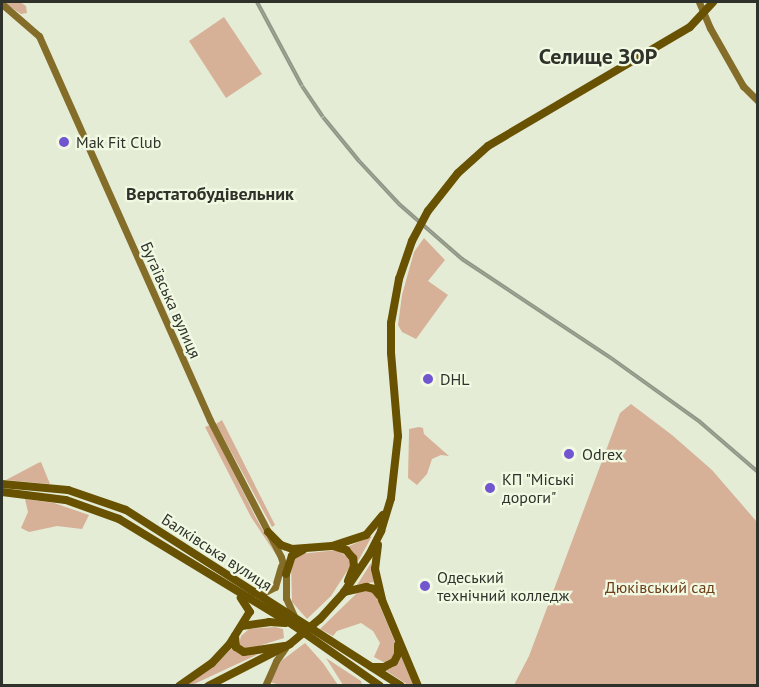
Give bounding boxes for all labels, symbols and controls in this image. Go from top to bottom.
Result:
district label: Селище ЗОР [539,44,657,70]
place label: Mak Fit Club [76,132,162,152]
marker: Mak Fit Club [57,135,71,149]
district label: Верстатобудівельник [126,183,294,205]
street label: Бугаївська вулиця [137,239,205,361]
place label: DHL [440,369,469,389]
marker: DHL [421,372,435,386]
place label: Odrex [582,444,623,464]
marker: Odrex [560,445,578,463]
place label: КП "Міські дороги" [502,469,575,507]
marker: КП "Міські дороги" [483,481,497,495]
street label: Балківська вулиця [158,509,276,595]
place label: Одеський технічний колледж [437,567,569,605]
park label: Дюківський сад [605,577,715,597]
marker: Одеський технічний колледж [418,579,432,593]

